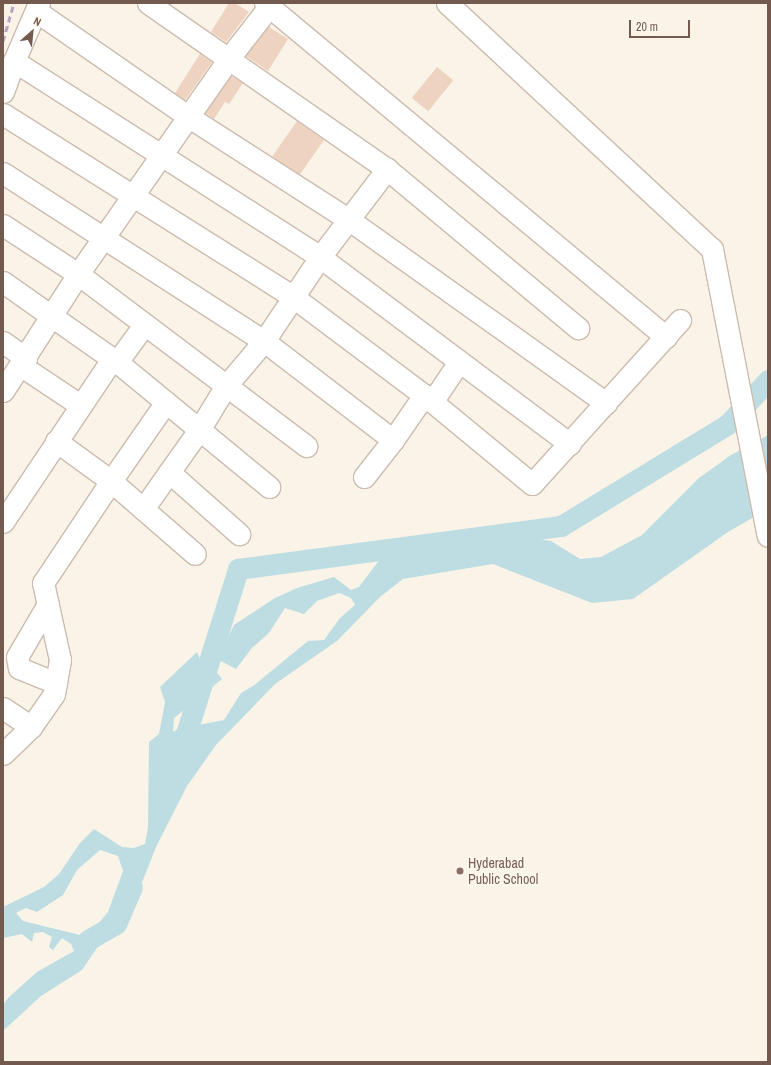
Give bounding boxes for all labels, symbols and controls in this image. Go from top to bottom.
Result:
north arrow [12,12,52,52]
scale bar [631,12,692,38]
text: N [31,14,44,29]
text: 20 m [636,19,658,35]
place label: Hyderabad Public School [468,855,538,888]
marker: Hyderabad Public School [455,866,465,876]

